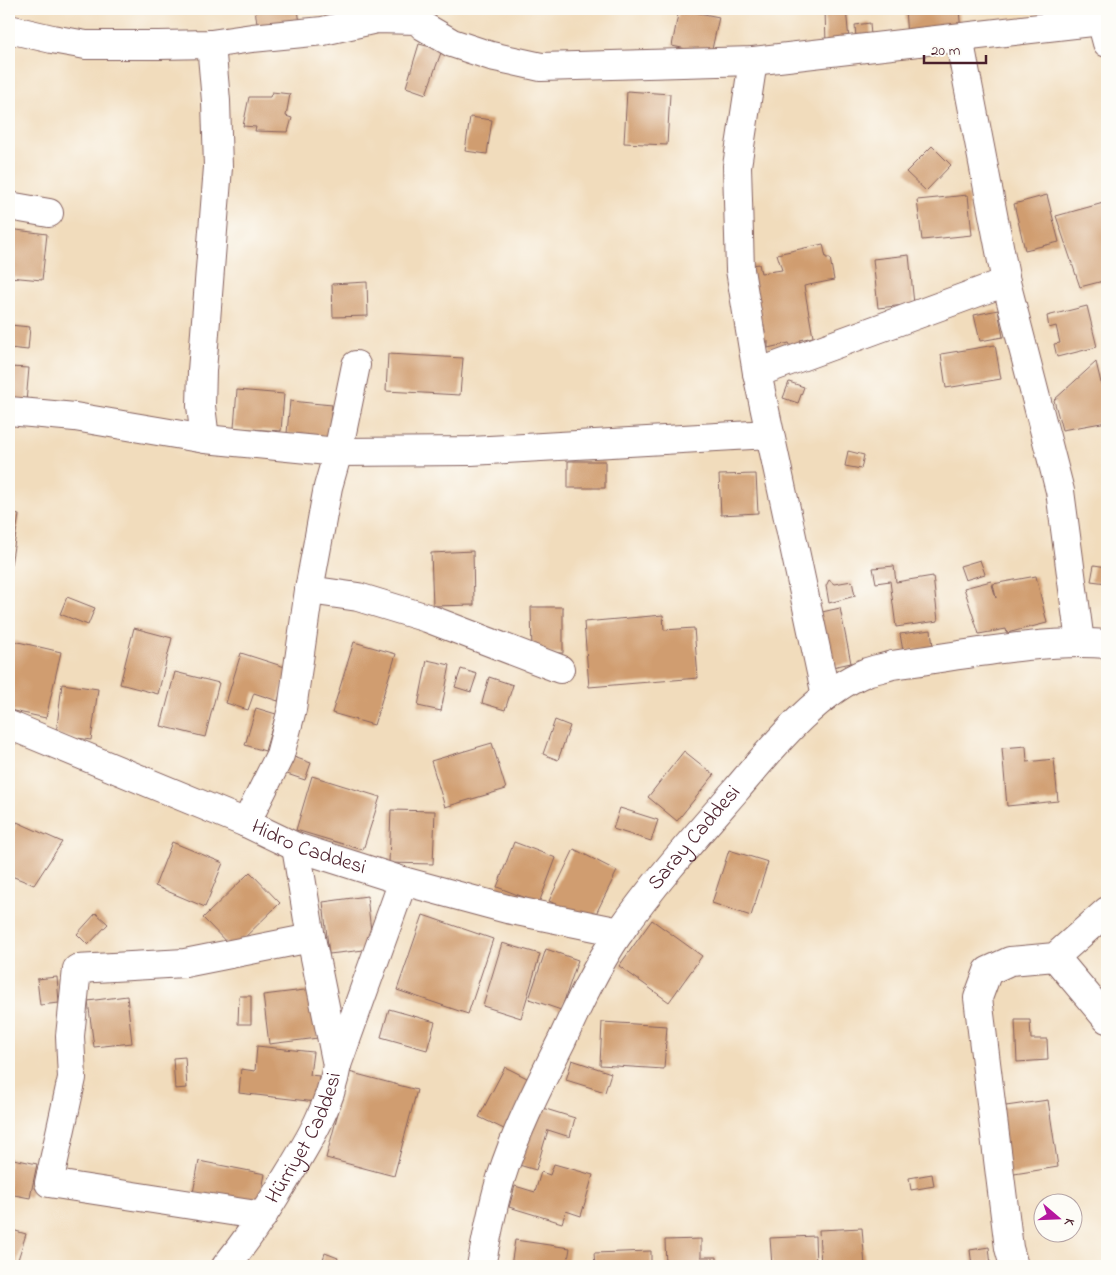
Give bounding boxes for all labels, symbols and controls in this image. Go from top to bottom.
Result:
scale bar [924,32,986,64]
text: 20 m [931,40,961,62]
street label: Saray Caddesi [641,779,748,897]
street label: Hidro Caddesi [246,813,370,883]
street label: Hürriyet Caddesi [259,1070,350,1210]
north arrow [1034,1192,1084,1242]
text: K [1057,1215,1080,1230]

